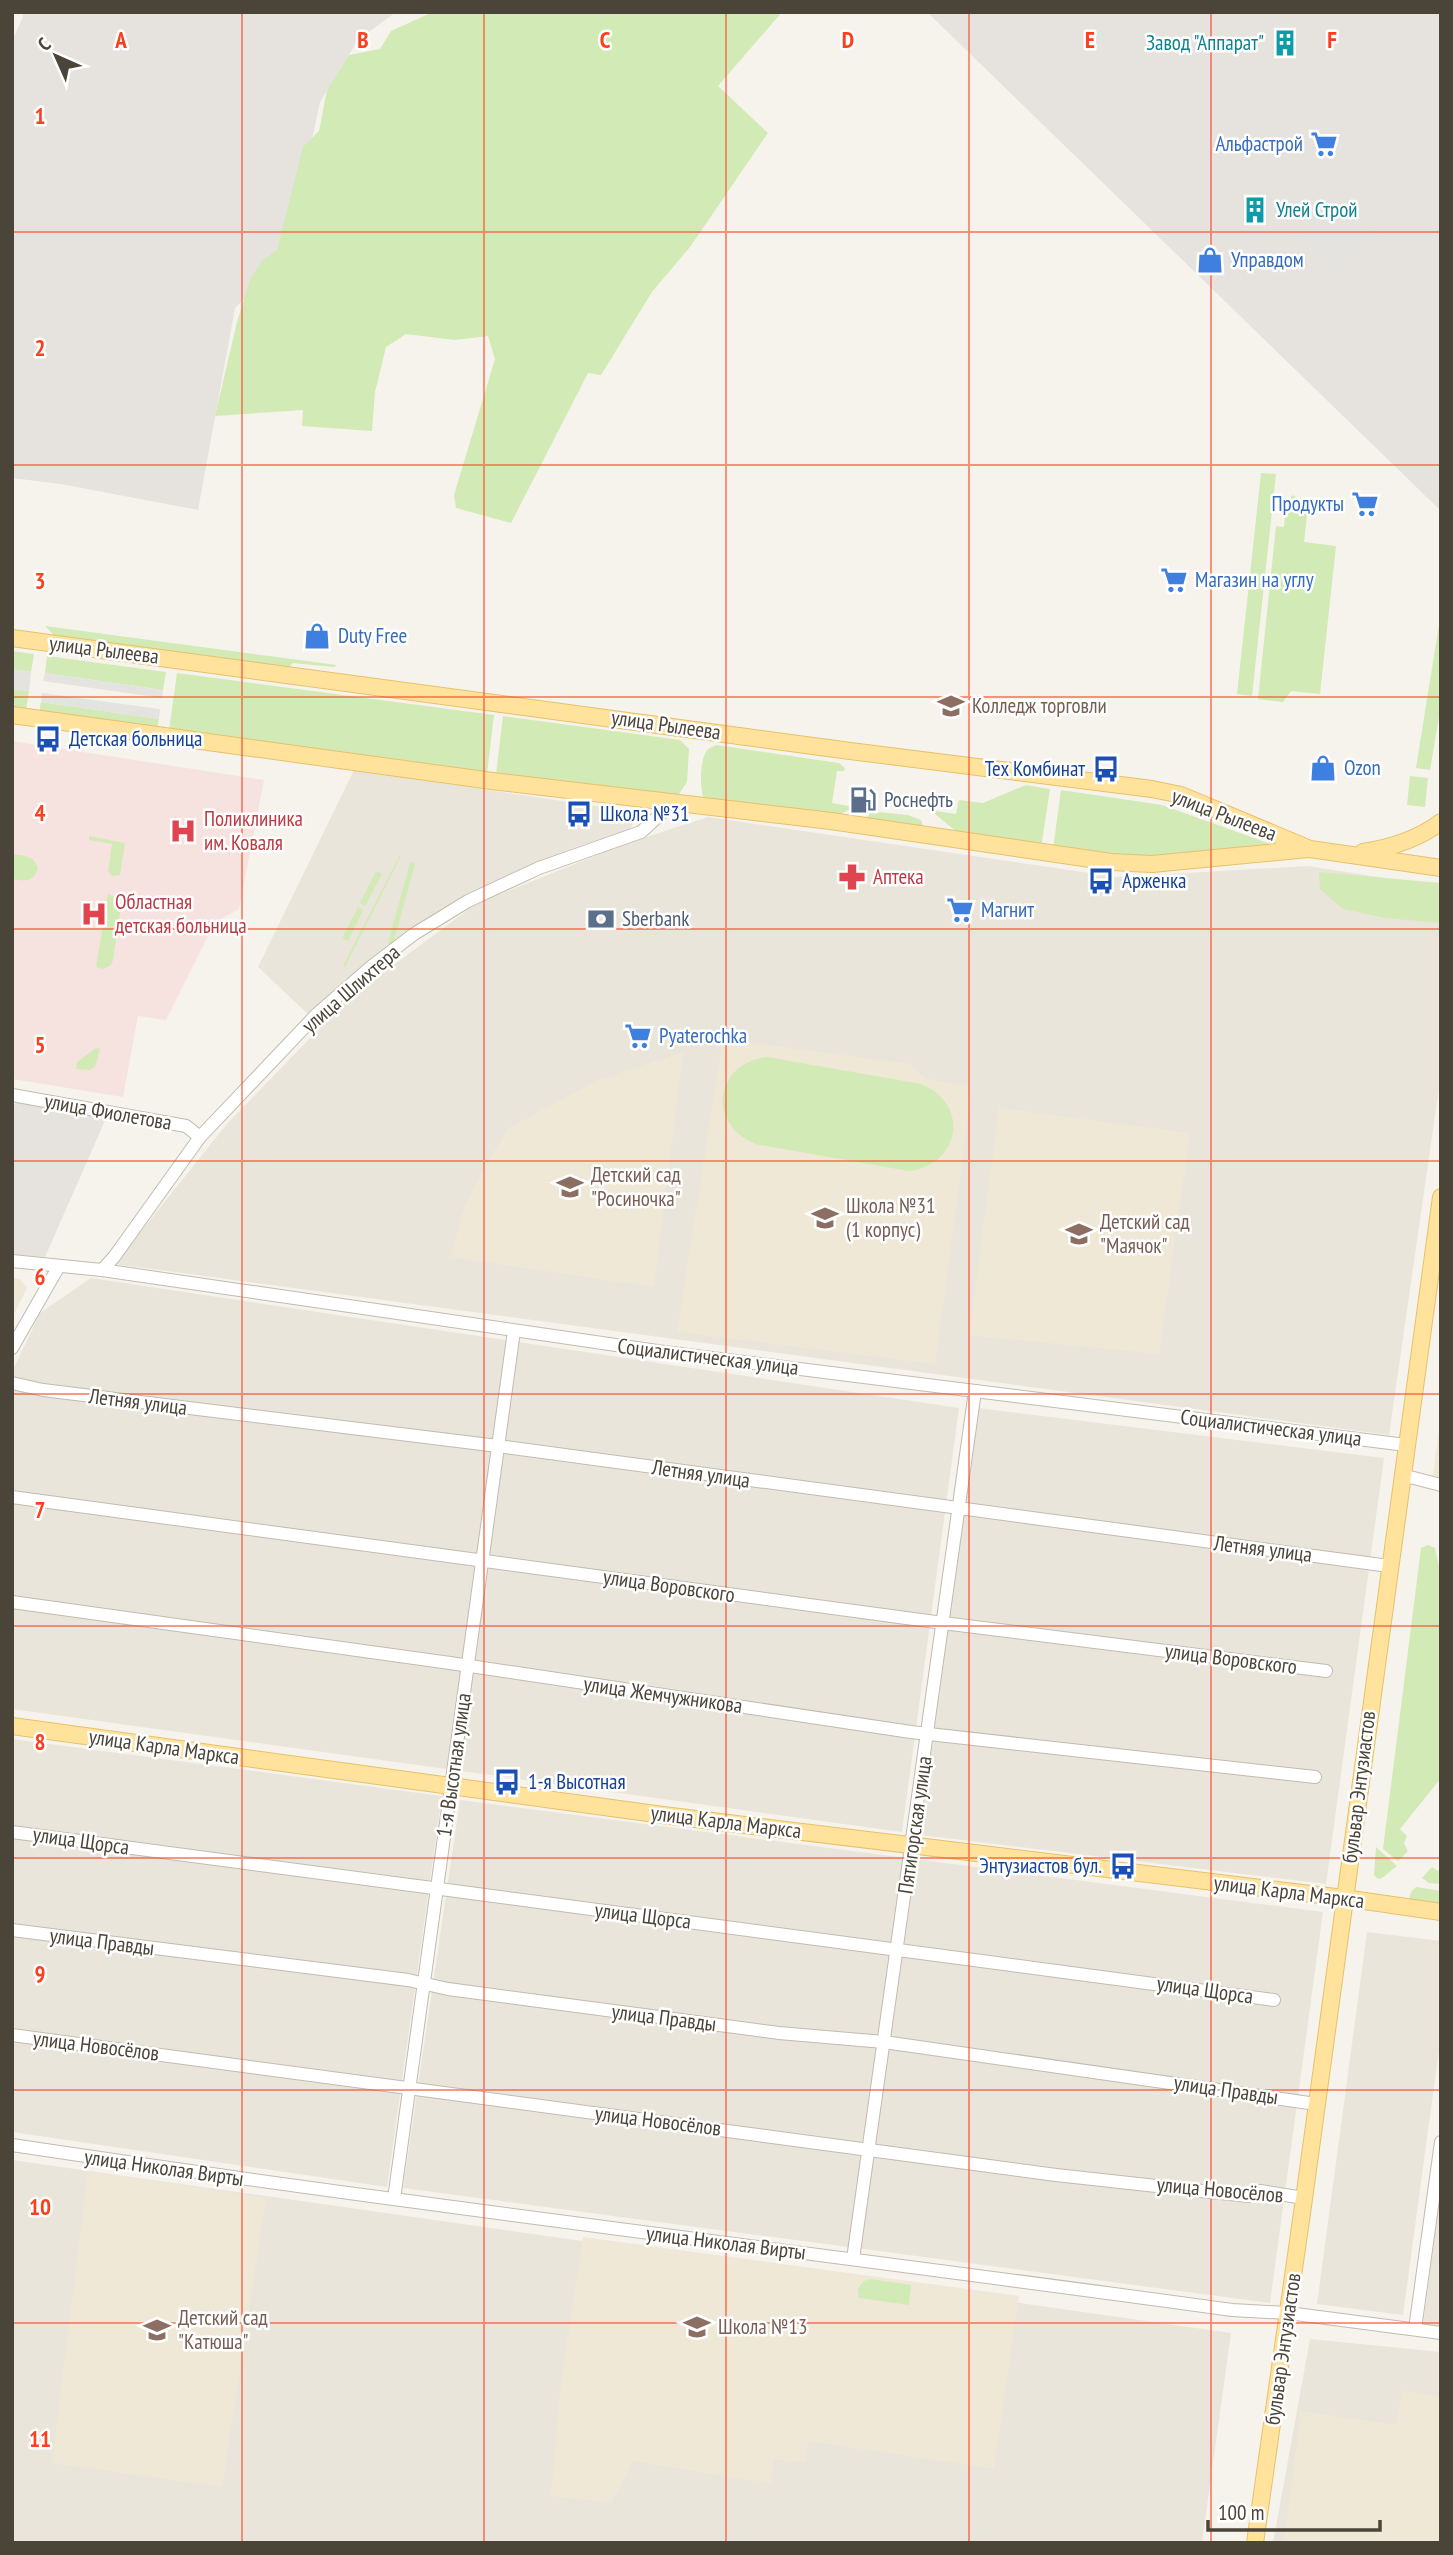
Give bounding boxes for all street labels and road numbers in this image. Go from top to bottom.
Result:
street label: улица Рылеева [48,629,160,670]
street label: улица Рылеева [610,703,723,746]
street label: улица Рылеева [1168,782,1281,847]
street label: улица Шлихтера [296,939,405,1039]
street label: улица Фиолетова [42,1087,174,1136]
street label: Социалистическая улица [616,1332,800,1381]
street label: Летняя улица [86,1382,189,1421]
street label: Социалистическая улица [1179,1403,1363,1452]
street label: Летняя улица [649,1453,752,1494]
street label: Летняя улица [1211,1529,1314,1568]
street label: улица Воровского [601,1563,737,1608]
street label: улица Воровского [1164,1637,1299,1680]
street label: улица Жемчужникова [582,1670,744,1719]
street label: 1-я Высотная улица [430,1691,477,1839]
street label: бульвар Энтузиастов [1336,1709,1381,1865]
street label: улица Карла Маркса [87,1723,241,1770]
street label: Пятигорская улица [891,1754,938,1896]
street label: улица Карла Маркса [649,1799,803,1844]
street label: улица Щорса [31,1820,131,1861]
street label: улица Карла Маркса [1212,1869,1366,1914]
street label: улица Щорса [593,1896,693,1935]
street label: улица Правды [48,1922,156,1961]
street label: улица Щорса [1155,1969,1255,2010]
street label: улица Правды [610,1998,718,2037]
street label: улица Новосёлов [31,2024,161,2067]
street label: улица Правды [1172,2069,1280,2110]
street label: улица Новосёлов [593,2099,723,2142]
street label: улица Николая Вирты [83,2143,245,2192]
street label: улица Новосёлов [1156,2171,1284,2208]
street label: улица Николая Вирты [645,2219,807,2266]
street label: бульвар Энтузиастов [1258,2271,1307,2427]

